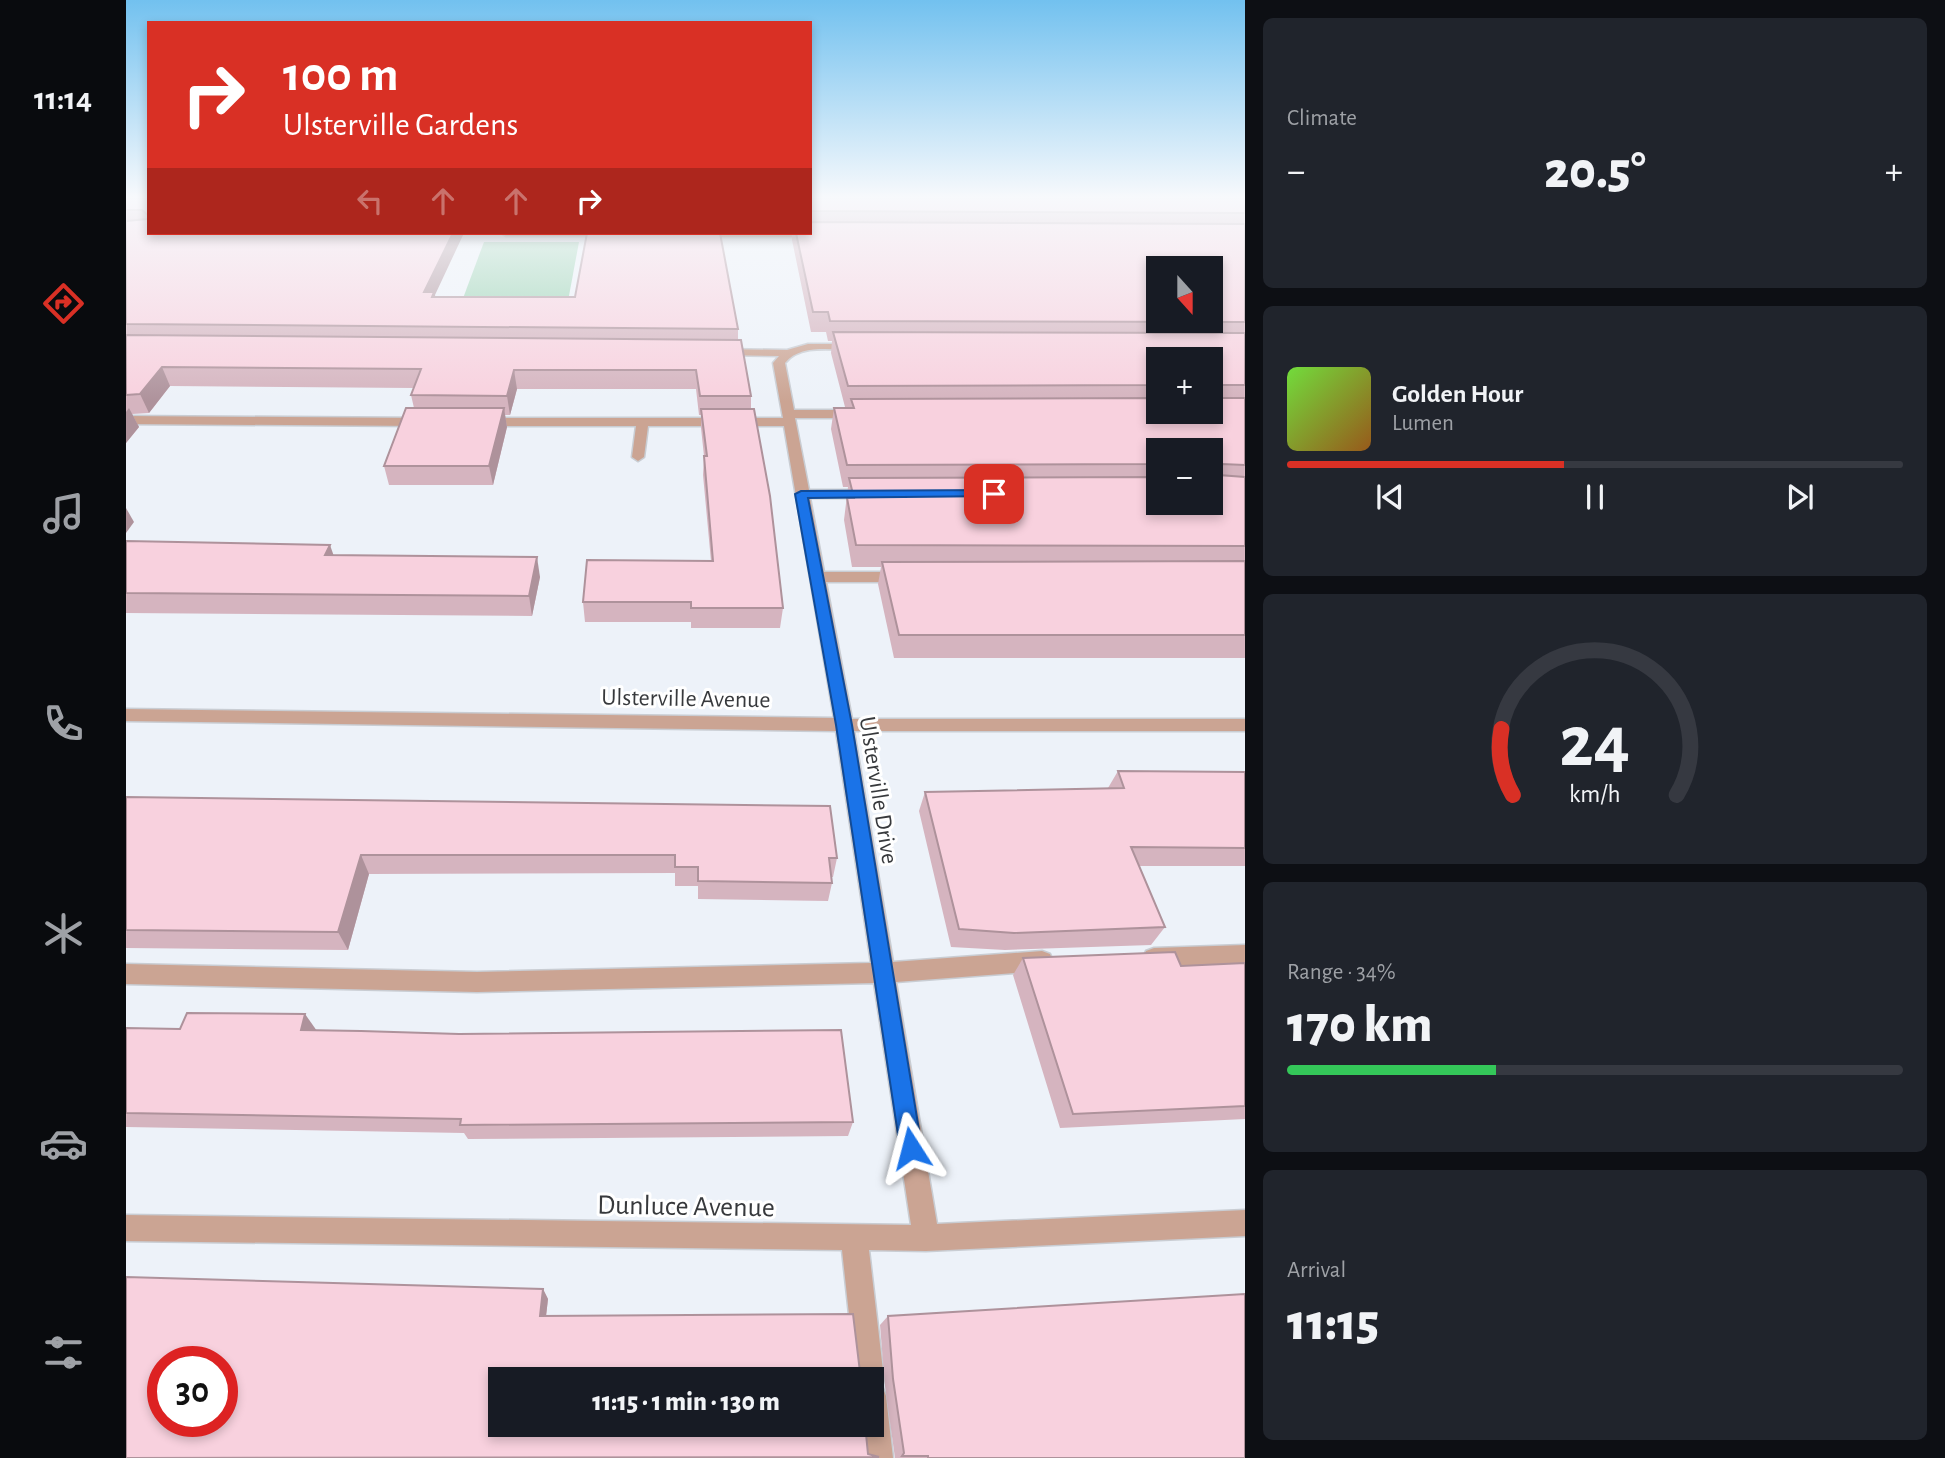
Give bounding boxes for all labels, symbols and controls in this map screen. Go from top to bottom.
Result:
icon: right [168,49,259,140]
text: 100 m [283,51,399,100]
text: 11:14 [34,83,92,115]
text: Climate [1287,107,1357,130]
text: Ulsterville Gardens [283,109,518,141]
text: 20.5° [1544,145,1646,197]
text: − [1287,153,1305,191]
text: + [1885,153,1903,191]
icon: left [351,182,389,220]
icon: ahead [424,182,462,220]
icon: ahead [497,182,535,220]
icon: right [570,182,608,220]
north arrow [1146,256,1223,332]
map controls [1146,256,1223,515]
icon: directions [39,279,88,328]
button: + [1146,347,1223,424]
text: Golden Hour [1392,381,1523,407]
text: Lumen [1392,412,1454,435]
button: − [1146,438,1223,515]
pin [964,464,1024,524]
icon: arrive [975,475,1013,513]
icon: previous [1371,478,1409,516]
icon: pause [1576,478,1614,516]
icon: next [1781,478,1819,516]
icon: music [39,489,88,538]
street label: Ulsterville Avenue [601,686,771,712]
icon: phone [39,699,88,748]
text: 24 [1560,707,1630,780]
street label: Ulsterville Drive [855,715,902,866]
text: km/h [1569,782,1621,807]
icon: climate [39,909,88,958]
text: Range · 34% [1287,961,1396,984]
text: 170 km [1287,999,1432,1051]
position arrow [874,1111,948,1185]
icon: car [39,1119,88,1168]
street label: Dunluce Avenue [597,1191,775,1223]
text: Arrival [1287,1259,1346,1282]
text: 11:15 [1287,1297,1379,1349]
icon: filters [39,1328,88,1377]
speed limit sign: 30 [147,1346,238,1437]
text: 11:15 · 1 min · 130 m [592,1389,780,1415]

